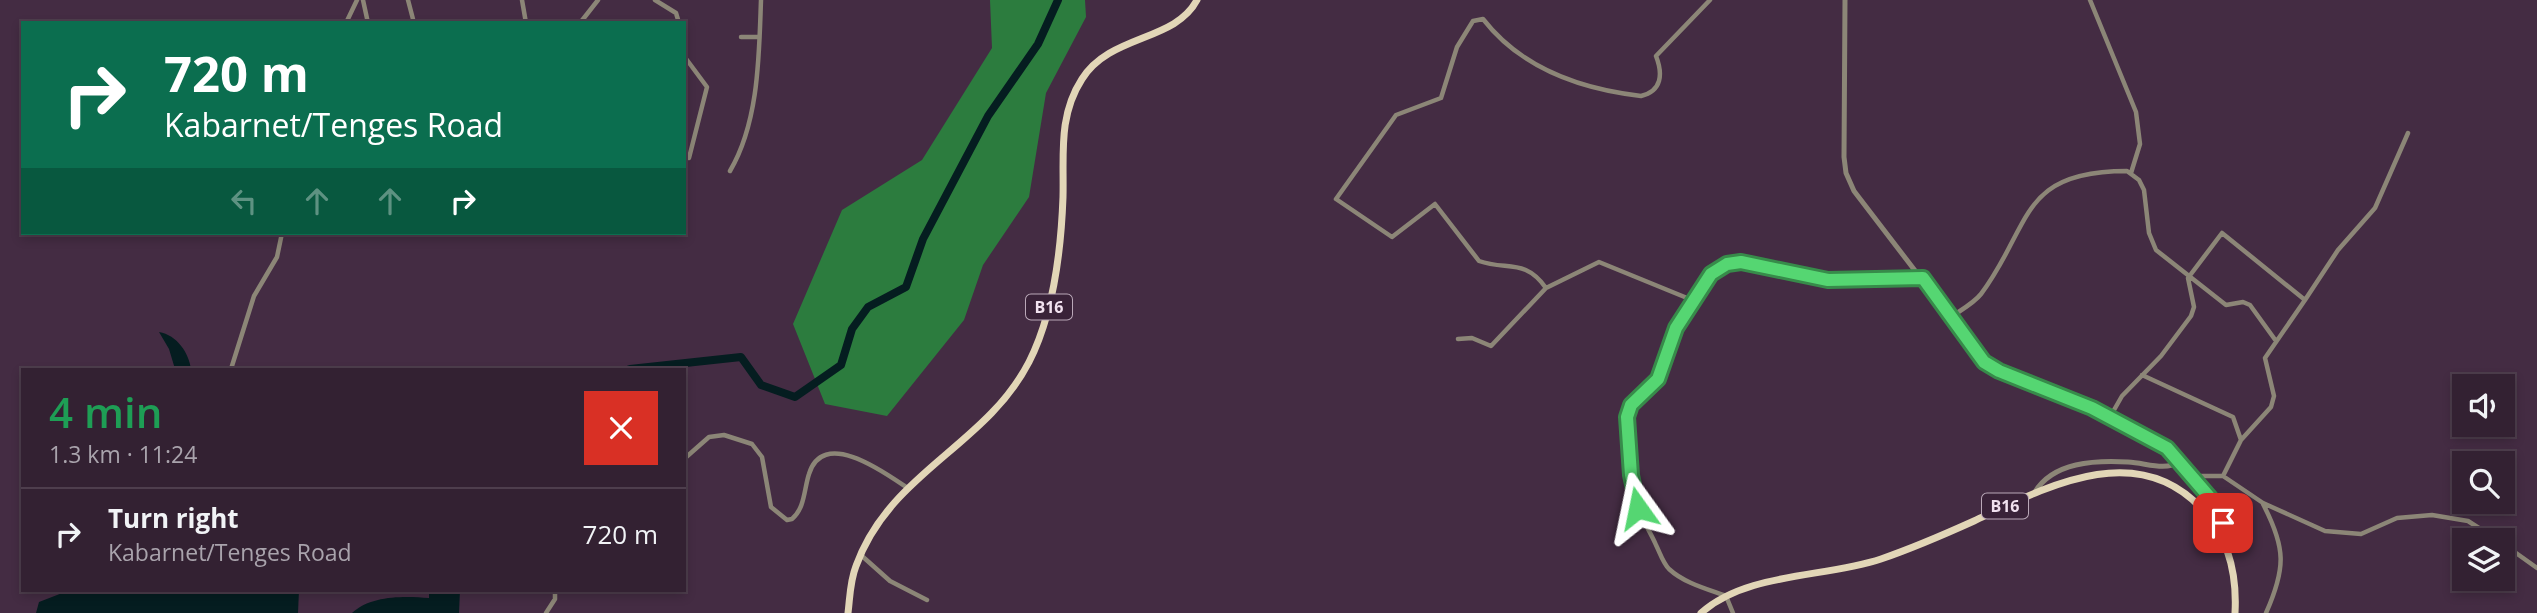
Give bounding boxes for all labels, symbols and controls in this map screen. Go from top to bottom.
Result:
text: 720 m [164,40,309,106]
icon: right [49,49,140,140]
text: Kabarnet/Tenges Road [164,103,503,146]
icon: left [225,182,263,220]
icon: ahead [298,182,336,220]
icon: ahead [371,182,409,220]
icon: right [444,182,482,220]
road number: B16 [1026,294,1072,320]
map controls [2452,374,2515,591]
button: sound [2452,374,2515,437]
text: 4 min [49,383,162,440]
button: close [584,391,658,465]
text: 1.3 km · 11:24 [49,438,197,470]
button: search [2452,451,2515,514]
position arrow [1601,471,1675,545]
pin [2193,493,2253,553]
road number: B16 [1982,494,2028,519]
text: Turn right [108,500,239,536]
icon: arrive [2204,504,2242,542]
icon: right [49,515,87,553]
text: 720 m [583,516,658,552]
button: layers [2452,528,2515,591]
text: Kabarnet/Tenges Road [108,536,352,568]

